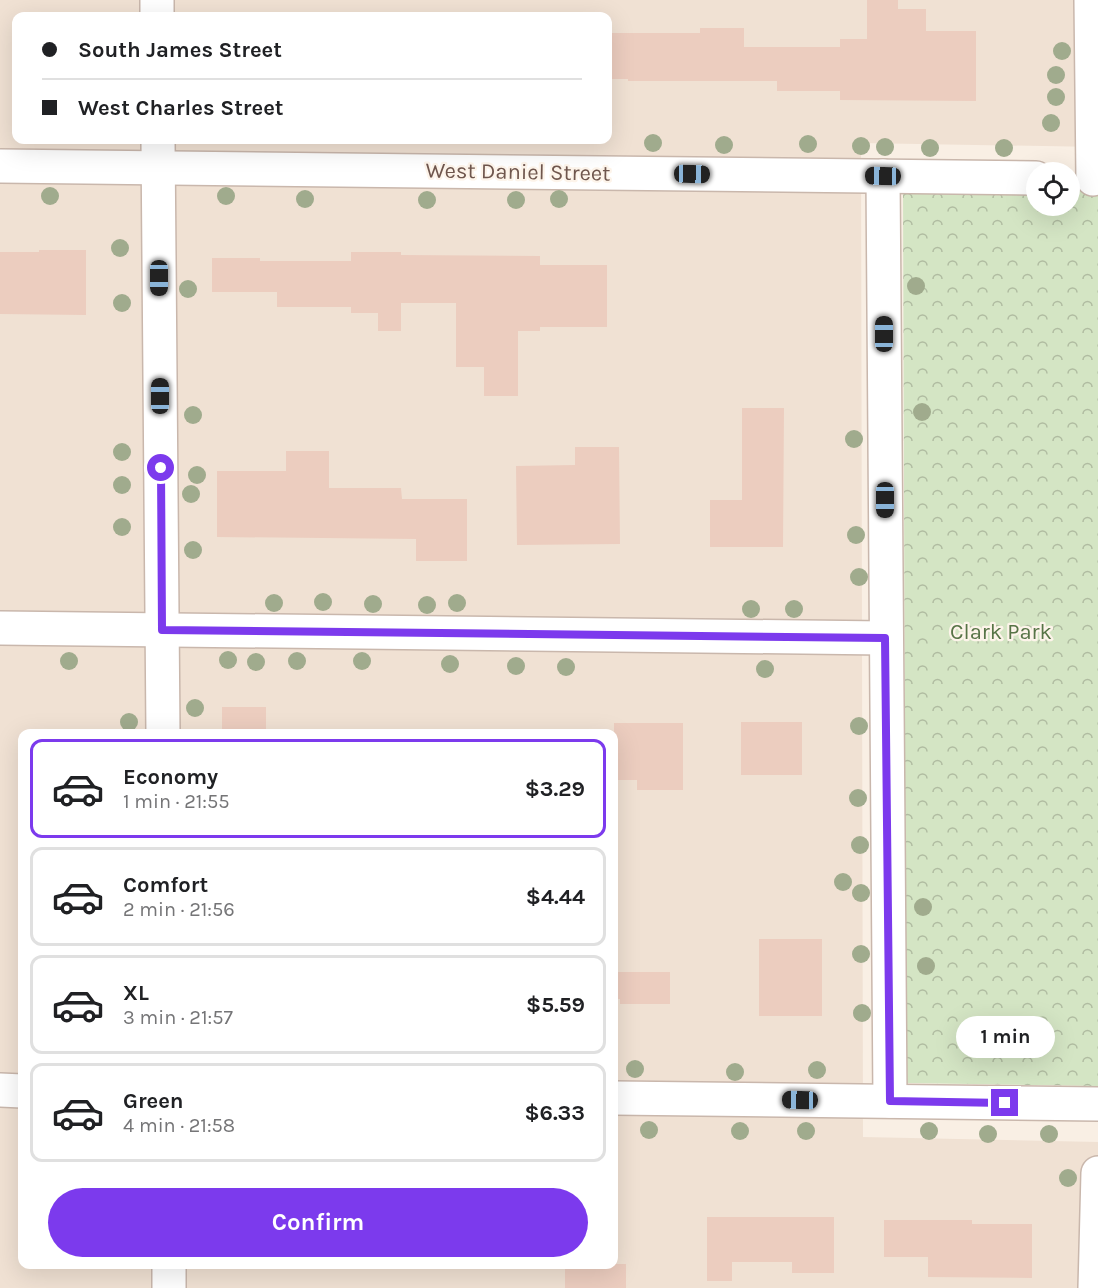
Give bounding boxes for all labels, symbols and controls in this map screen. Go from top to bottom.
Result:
text: South James Street [78,37,282,63]
text: West Charles Street [78,95,283,121]
street label: West Daniel Street [425,157,611,187]
map controls [1026,162,1080,216]
button: locate [1026,162,1080,216]
car [674,165,710,183]
car [865,167,901,185]
car [150,260,168,296]
car [875,316,893,352]
car [151,378,169,414]
route start [147,454,174,481]
car [876,482,894,518]
park label: Clark Park [950,619,1052,645]
icon: car [51,762,105,816]
text: Economy [123,764,218,790]
text: $3.29 [525,776,585,802]
text: 1 min · 21:55 [123,790,230,813]
icon: car [51,870,105,924]
text: Comfort [123,872,208,898]
text: $4.44 [526,884,585,910]
text: 2 min · 21:56 [123,898,235,921]
icon: car [51,978,105,1032]
text: XL [123,980,149,1006]
text: $5.59 [526,992,585,1018]
text: 3 min · 21:57 [123,1006,233,1029]
callout: 1 min [956,1016,1054,1058]
text: 1 min [980,1025,1031,1048]
icon: car [51,1086,105,1140]
text: Green [123,1088,184,1114]
route end [991,1089,1018,1116]
car [782,1091,818,1109]
text: $6.33 [524,1100,585,1126]
text: 4 min · 21:58 [123,1114,235,1137]
button: Confirm [48,1188,588,1257]

